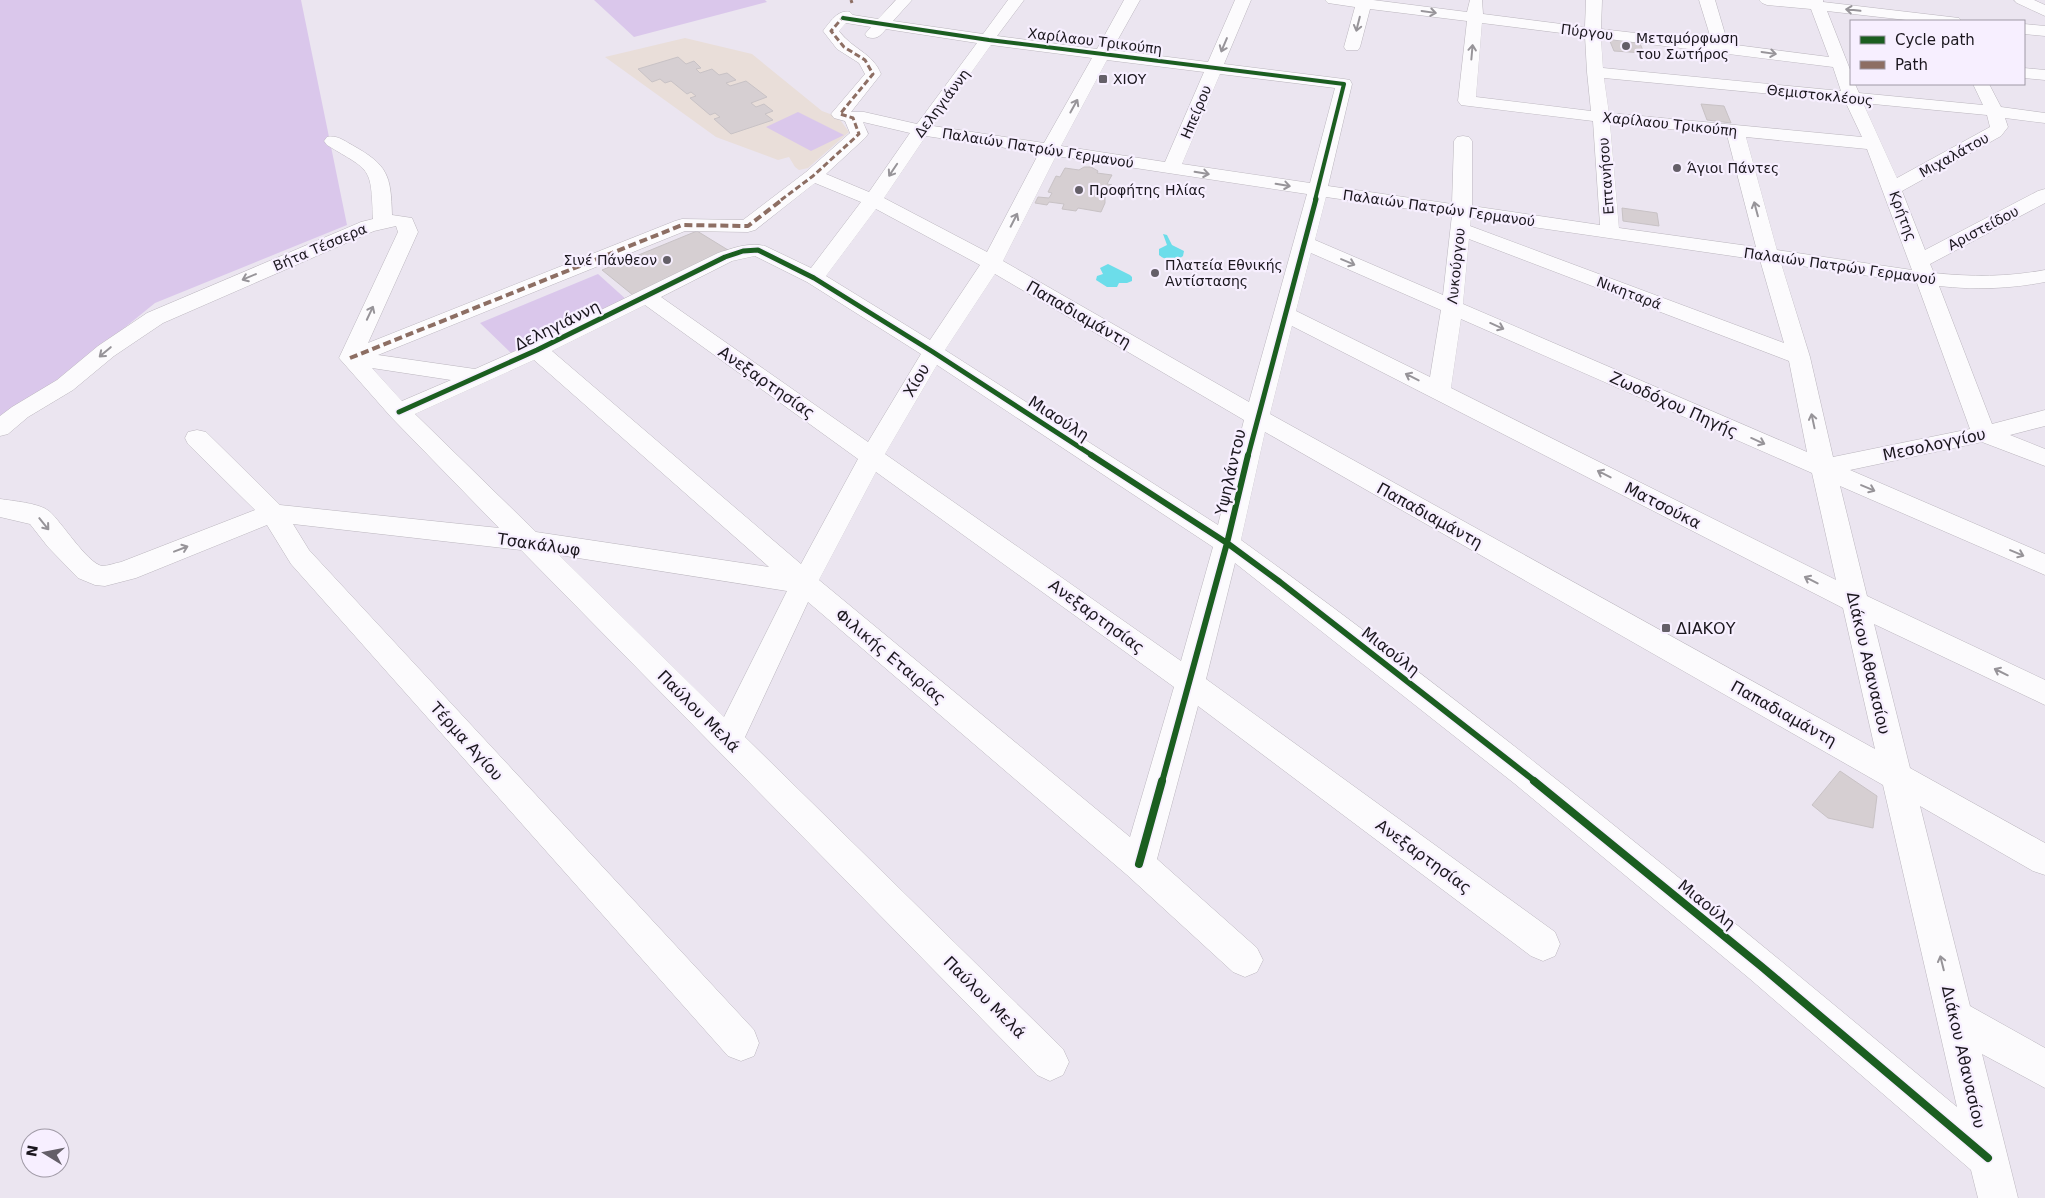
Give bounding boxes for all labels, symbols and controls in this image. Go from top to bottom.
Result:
one-way arrow [1846,5,1862,15]
one-way arrow [1421,8,1437,18]
one-way arrow [1353,15,1363,31]
legend [1850,20,2025,85]
street label: Πύργου [1560,21,1614,43]
street label: Χαρίλαου Τρικούπη [1027,25,1163,57]
place label: Μεταμόρφωση του Σωτήρος [1636,30,1738,62]
text: Cycle path [1895,31,1975,49]
one-way arrow [1219,37,1229,52]
marker: Μεταμόρφωση του Σωτήρος [1620,40,1632,52]
one-way arrow [1467,45,1476,61]
one-way arrow [1761,49,1777,59]
text: Path [1895,56,1928,74]
street label: Δεληγιάννη [911,66,973,140]
place label: ΧΙΟΥ [1113,71,1147,87]
marker: ΧΙΟΥ [1097,73,1109,85]
street label: Θεμιστοκλέους [1766,81,1874,109]
street label: Ηπείρου [1178,83,1214,141]
one-way arrow [1069,100,1079,114]
street label: Χαρίλαου Τρικούπη [1602,109,1738,139]
street label: Παλαιών Πατρών Γερμανού [941,125,1135,171]
street label: Μιχαλάτου [1917,129,1991,181]
street label: Επτανήσου [1595,137,1617,215]
place label: Άγιοι Πάντες [1687,160,1779,176]
marker: Άγιοι Πάντες [1671,162,1683,174]
one-way arrow [888,163,898,177]
one-way arrow [1194,168,1210,178]
one-way arrow [1275,180,1291,190]
place label: Προφήτης Ηλίας [1089,182,1206,198]
marker: Προφήτης Ηλίας [1073,184,1085,196]
street label: Παλαιών Πατρών Γερμανού [1342,187,1536,229]
street label: Κρήτης [1886,189,1920,243]
one-way arrow [1751,202,1760,218]
street label: Αριστείδου [1945,203,2021,253]
one-way arrow [1010,213,1019,228]
street label: Βήτα Τέσσερα [271,220,369,274]
street label: Λυκούργου [1444,227,1468,305]
street label: Παλαιών Πατρών Γερμανού [1743,245,1937,287]
place label: Σινέ Πάνθεον [563,252,657,268]
marker: Σινέ Πάνθεον [661,254,673,266]
place label: Πλατεία Εθνικής Αντίστασης [1165,257,1283,289]
one-way arrow [1340,257,1355,267]
marker: Πλατεία Εθνικής Αντίστασης [1149,267,1161,279]
one-way arrow [242,273,257,283]
street label: Νικηταρά [1594,273,1664,313]
street label: Παπαδιαμάντη [1023,277,1135,352]
street label: Δεληγιάννη [511,297,603,354]
one-way arrow [366,306,376,321]
one-way arrow [1489,322,1504,332]
street label: Ανεξαρτησίας [715,342,819,423]
one-way arrow [99,346,112,358]
street label: Χίου [899,360,934,400]
street label: Ζωοδόχου Πηγής [1607,368,1741,441]
one-way arrow [1405,372,1420,381]
street label: Μιαούλη [1025,392,1093,445]
one-way arrow [1808,414,1817,430]
street label: Μεσολογγίου [1881,424,1987,465]
street label: Υψηλάντου [1211,427,1250,518]
one-way arrow [1750,436,1765,446]
one-way arrow [1597,469,1612,478]
street label: Ματσούκα [1621,478,1704,533]
street label: Παπαδιαμάντη [1374,479,1486,552]
one-way arrow [1860,484,1875,494]
one-way arrow [39,517,50,530]
street label: Τσακάλωφ [495,529,582,560]
one-way arrow [173,544,188,553]
one-way arrow [2009,548,2024,558]
street label: Ανεξαρτησίας [1045,575,1148,657]
one-way arrow [1804,575,1819,584]
street label: Διάκου Αθανασίου [1843,590,1894,736]
street label: Φιλικής Εταιρίας [832,605,950,708]
place label: ΔΙΑΚΟΥ [1676,619,1736,638]
marker: ΔΙΑΚΟΥ [1660,622,1672,634]
street label: Μιαούλη [1358,623,1423,680]
street label: Παύλου Μελά [654,666,744,756]
one-way arrow [1994,666,2009,676]
street label: Παπαδιαμάντη [1728,677,1840,750]
street label: Τέρμα Αγίου [426,697,507,785]
street label: Ανεξαρτησίας [1372,815,1475,897]
street label: Μιαούλη [1674,875,1739,933]
street label: Παύλου Μελά [940,952,1030,1042]
one-way arrow [1937,956,1946,972]
street label: Διάκου Αθανασίου [1938,984,1989,1130]
north arrow [20,1128,70,1178]
text: N [23,1144,41,1158]

